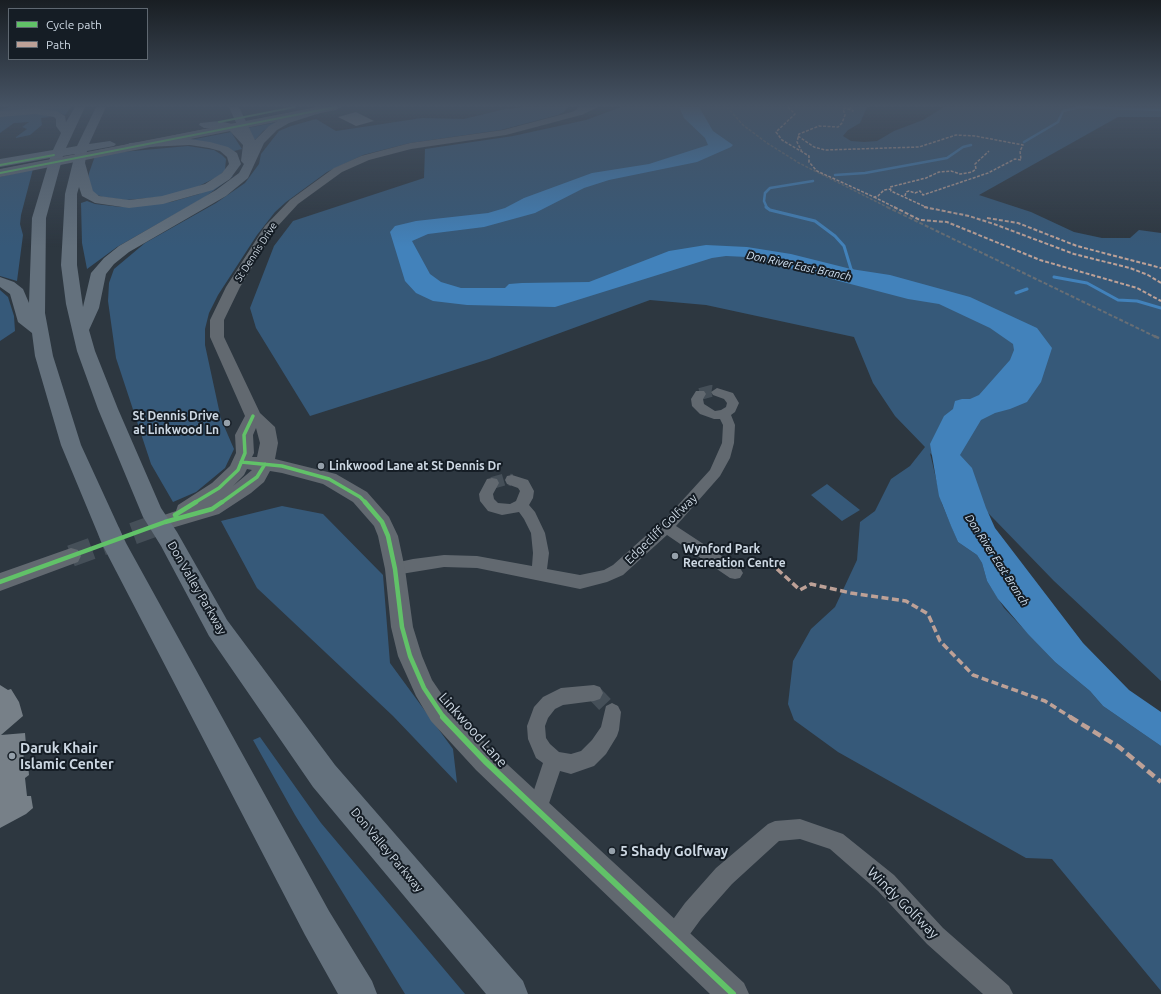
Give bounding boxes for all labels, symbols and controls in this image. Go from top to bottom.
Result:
legend [8,8,148,60]
text: Cycle path [46,18,102,31]
text: Path [46,38,71,51]
street label: St Dennis Drive [232,220,280,284]
water label: Don River East Branch [745,248,853,284]
place label: St Dennis Drive at Linkwood Ln [133,409,219,437]
marker: St Dennis Drive at Linkwood Ln [222,418,232,428]
place label: Linkwood Lane at St Dennis Dr [329,459,501,473]
marker: Linkwood Lane at St Dennis Dr [316,461,326,471]
street label: Edgecliff Golfway [622,491,700,567]
water label: Don River East Branch [962,512,1032,608]
street label: Don Valley Parkway [164,539,230,637]
place label: Wynford Park Recreation Centre [683,542,786,570]
marker: Wynford Park Recreation Centre [670,551,680,561]
street label: Linkwood Lane [435,689,511,771]
place label: Daruk Khair Islamic Center [20,740,114,772]
marker: Daruk Khair Islamic Center [7,751,17,761]
street label: Don Valley Parkway [348,805,426,895]
place label: 5 Shady Golfway [620,843,728,859]
marker: 5 Shady Golfway [607,846,617,856]
street label: Windy Golfway [864,864,942,942]

